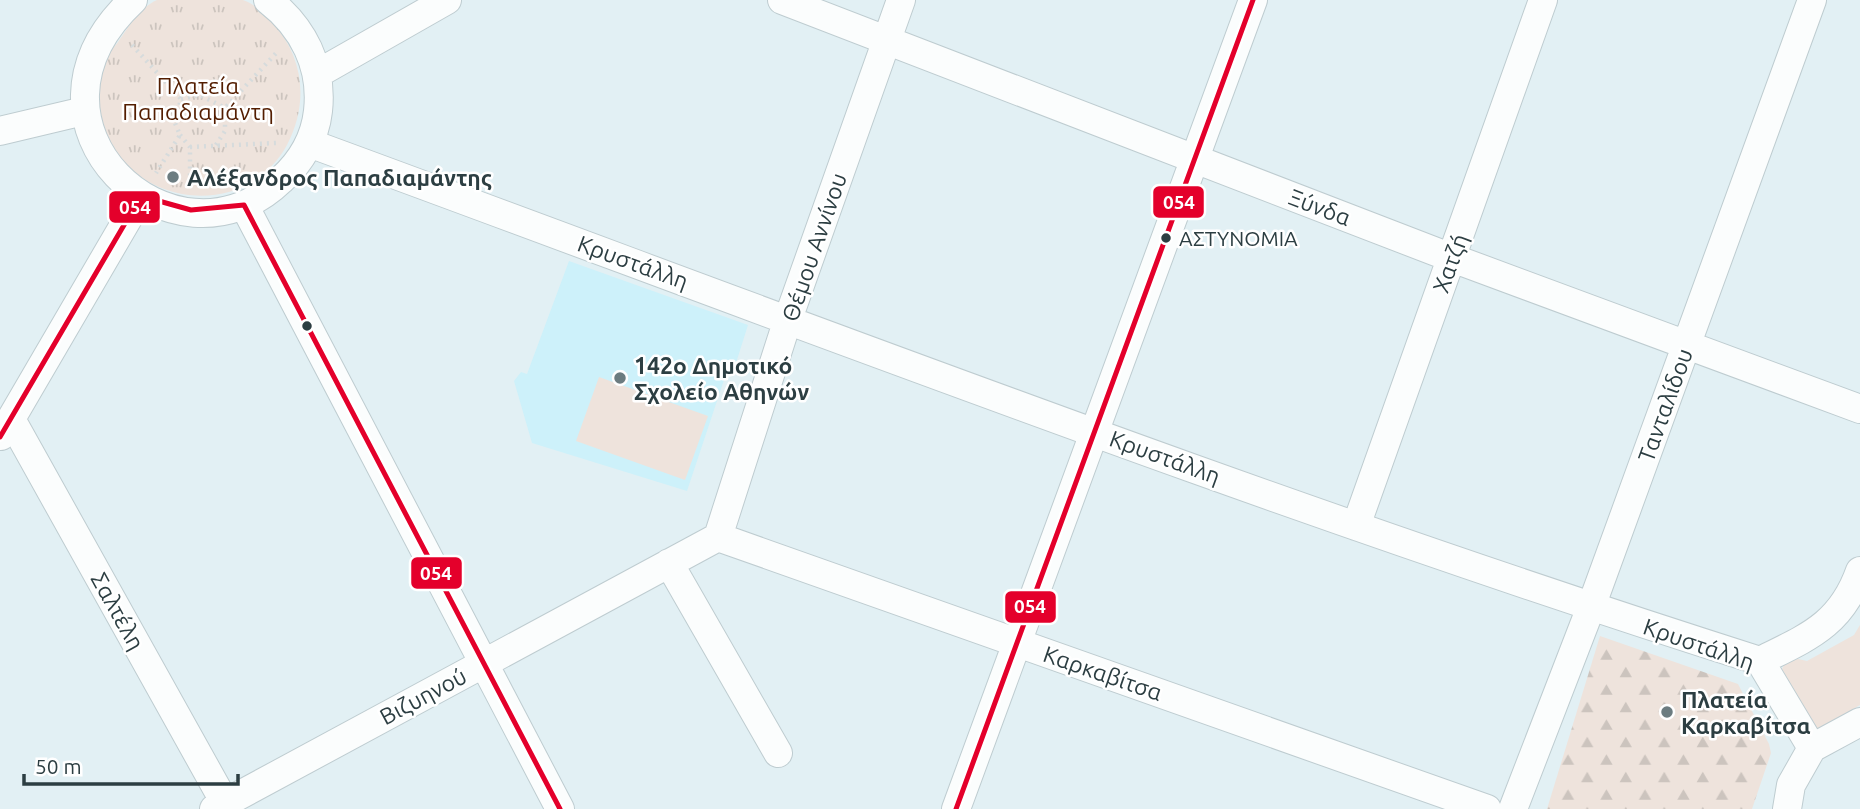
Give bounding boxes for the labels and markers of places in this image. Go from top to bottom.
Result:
place label: Αλέξανδρος Παπαδιαμάντης [187,165,492,191]
marker: Αλέξανδρος Παπαδιαμάντης [165,169,181,185]
place label: ΑΣΤΥΝΟΜΙΑ [1179,226,1298,250]
marker: ΑΣΤΥΝΟΜΙΑ [1159,231,1173,245]
unlabelled marker [300,319,314,333]
place label: 142ο Δημοτικό Σχολείο Αθηνών [634,353,809,404]
marker: 142ο Δημοτικό Σχολείο Αθηνών [612,370,628,386]
place label: Πλατεία Καρκαβίτσα [1681,687,1811,738]
marker: Πλατεία Καρκαβίτσα [1659,704,1675,720]

